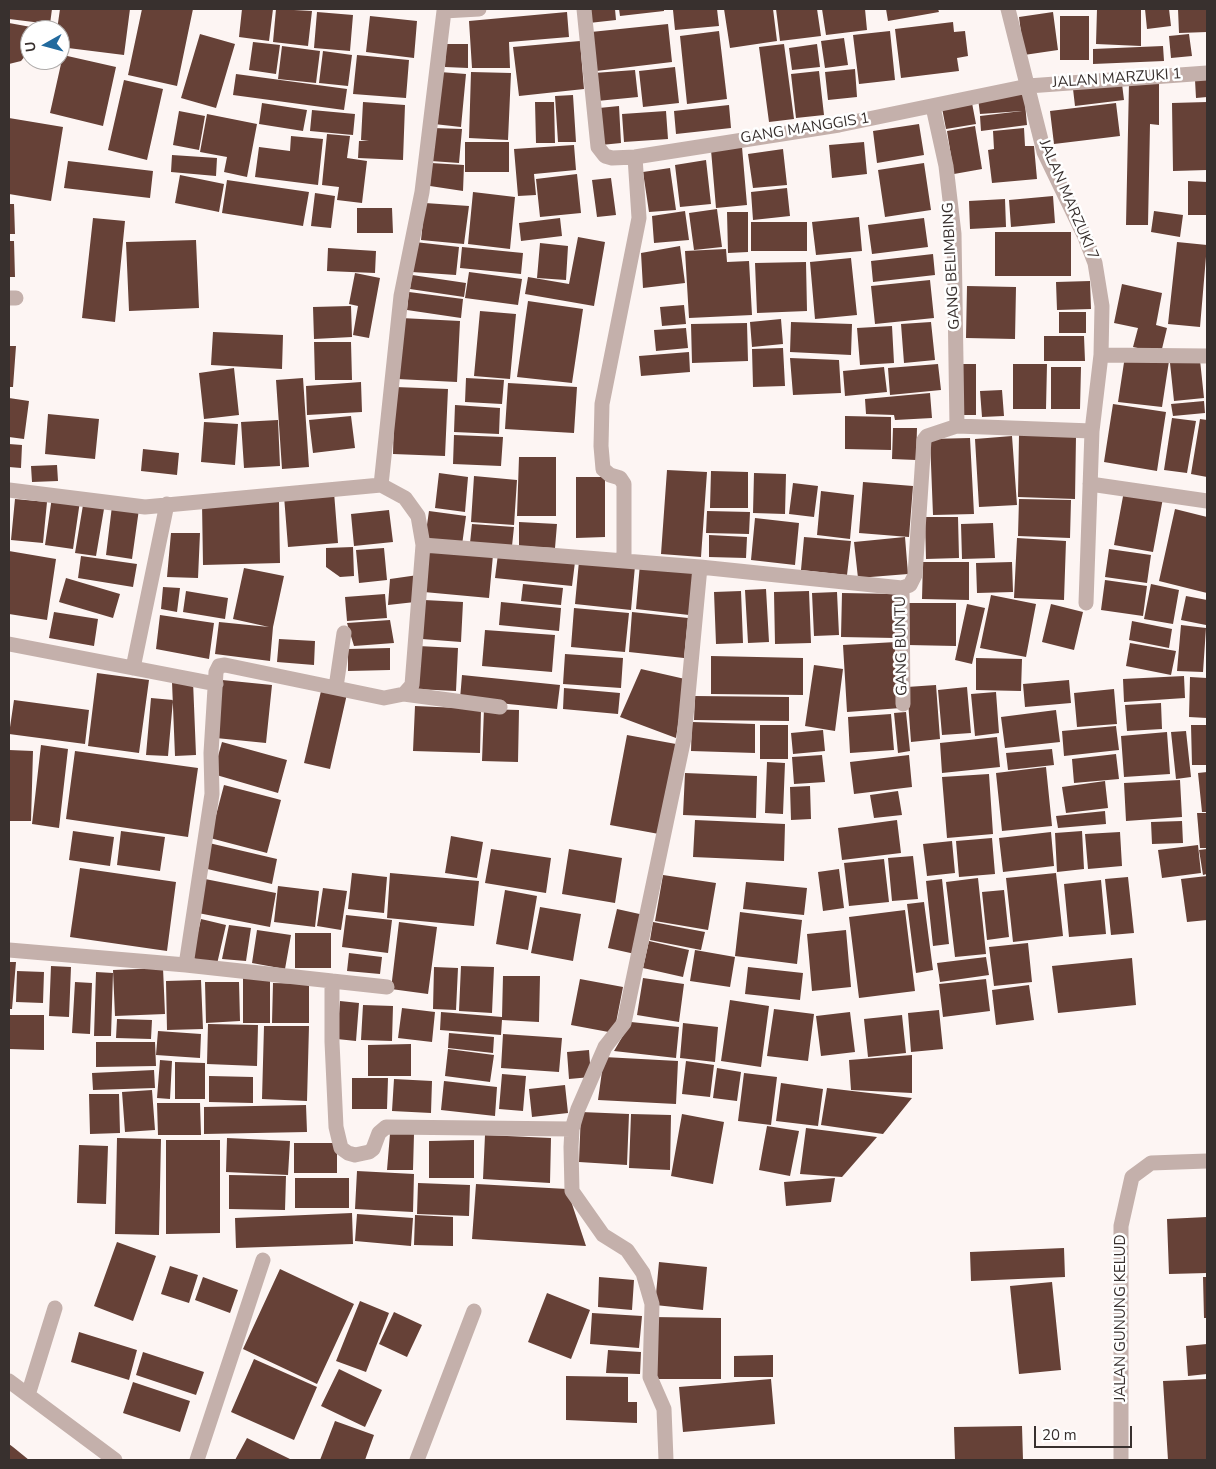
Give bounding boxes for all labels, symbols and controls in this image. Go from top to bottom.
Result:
north arrow [20,20,70,70]
text: U [21,40,41,53]
street label: JALAN MARZUKI 1 [1052,66,1182,92]
street label: GANG MANGGIS 1 [739,110,871,148]
street label: JALAN MARZUKI 7 [1034,137,1102,263]
street label: GANG BELIMBING [940,202,964,330]
street label: GANG BUNTU [892,596,912,696]
street label: JALAN GUNUNG KELUD [1112,1234,1130,1402]
scale bar [1036,1416,1134,1448]
text: 20 m [1042,1425,1077,1445]

